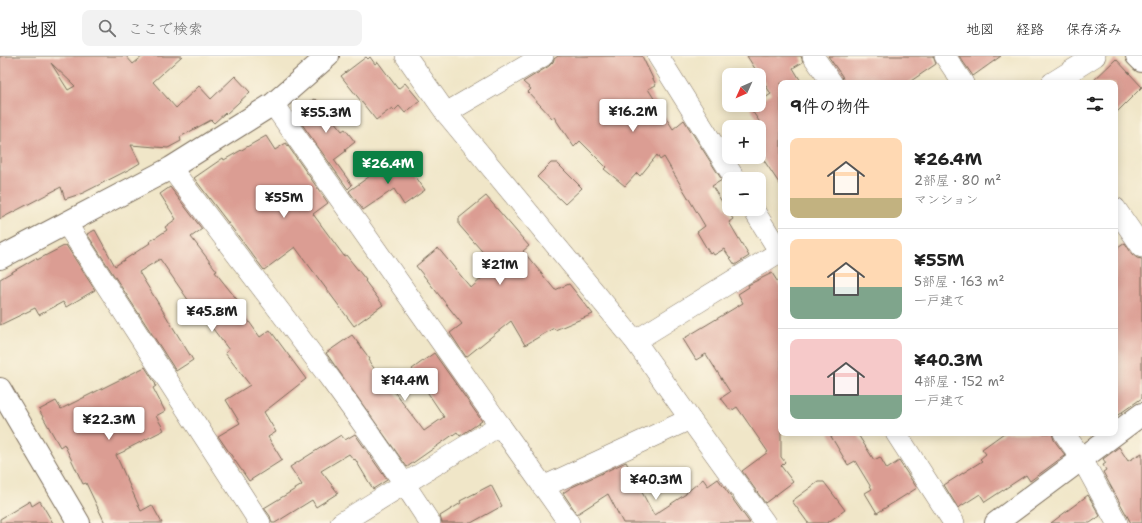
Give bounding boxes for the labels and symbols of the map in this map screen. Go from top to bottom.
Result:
north arrow [722,68,766,112]
pin: ¥16.2M [600,99,666,133]
pin: ¥55.3M [293,100,359,134]
pin: ¥26.4M [355,151,421,185]
pin: ¥55M [260,185,308,219]
pin: ¥21M [476,252,524,286]
pin: ¥45.8M [179,299,245,333]
pin: ¥14.4M [372,368,438,402]
pin: ¥22.3M [76,407,142,441]
pin: ¥40.3M [623,467,689,501]

